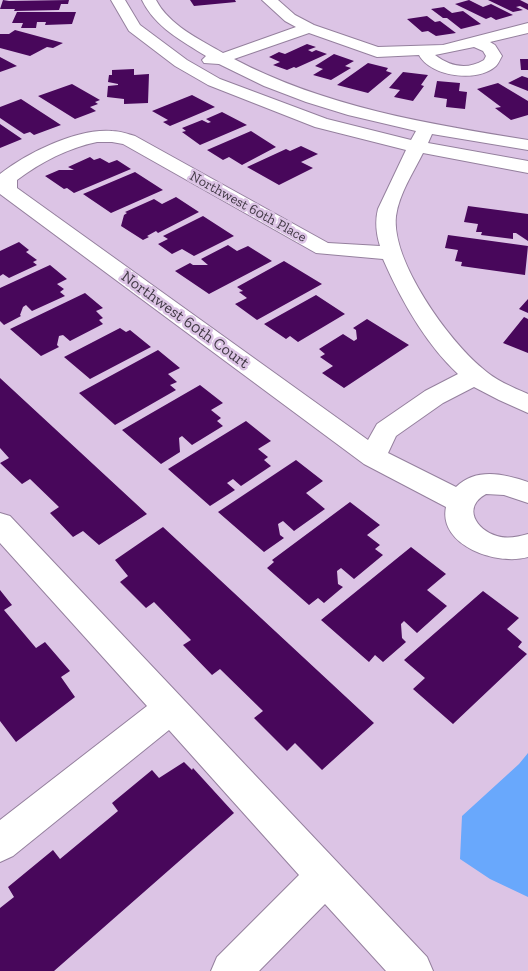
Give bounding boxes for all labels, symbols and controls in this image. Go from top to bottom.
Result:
street label: Northwest 60th Place [187,168,309,246]
street label: Northwest 60th Court [117,267,253,373]

